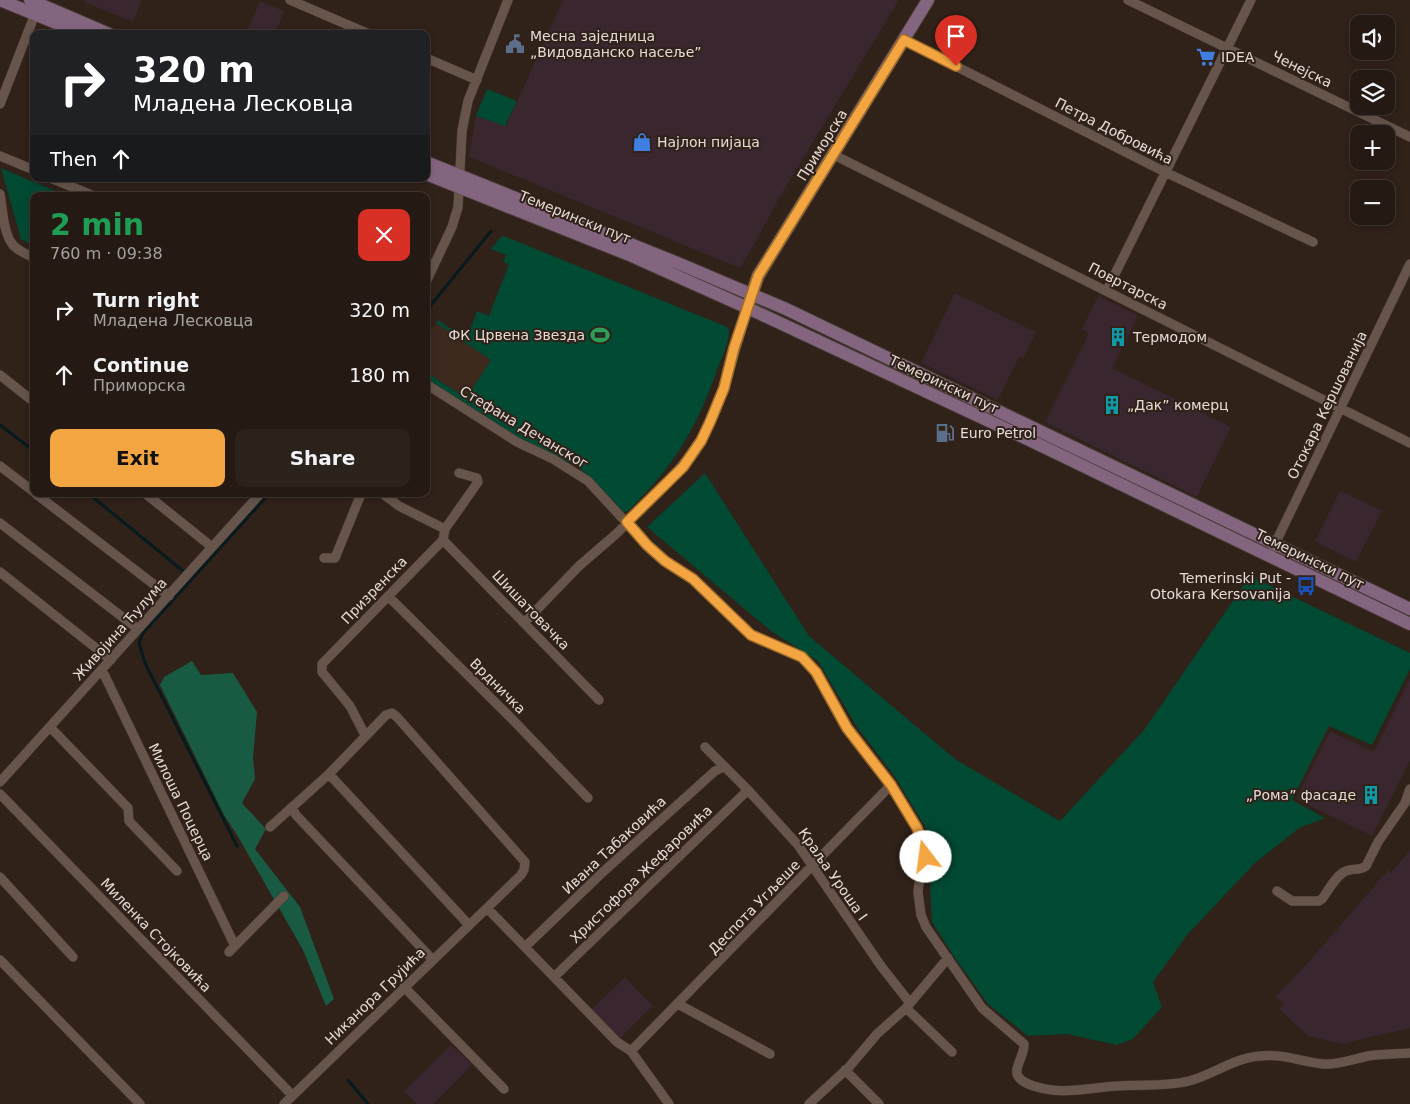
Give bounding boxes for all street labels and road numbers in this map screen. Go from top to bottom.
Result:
street label: Ченејска [1269,48,1335,90]
street label: Петра Добровића [1053,94,1175,168]
street label: Приморска [794,106,850,184]
street label: Темерински пут [516,187,633,247]
street label: Повртарска [1086,259,1170,313]
street label: Отокара Кершованија [1284,328,1370,482]
street label: Темерински пут [886,351,1001,416]
street label: Стефана Дечанског [457,382,591,472]
street label: Темерински пут [1252,525,1367,592]
street label: Призренска [338,553,410,627]
street label: Шишатовачка [489,567,573,653]
street label: Живојина Ћулума [70,575,170,683]
street label: Врдничка [467,655,529,717]
street label: Милоша Поцерца [146,741,216,863]
street label: Ивана Табаковића [559,793,669,897]
street label: Христофора Жефаровића [567,802,715,946]
street label: Краља Уроша I [795,825,871,923]
street label: Деспота Угљеше [705,857,803,957]
street label: Миленка Стојковића [98,875,214,995]
street label: Никанора Грујића [322,944,428,1048]

